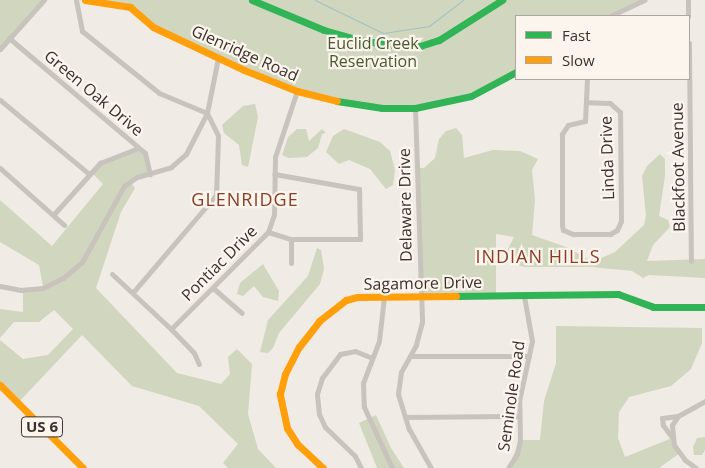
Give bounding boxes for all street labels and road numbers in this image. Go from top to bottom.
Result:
street label: Glenridge Road [189,21,301,85]
street label: Green Oak Drive [41,46,147,140]
street label: Blackfoot Avenue [667,102,689,232]
street label: Linda Drive [596,116,618,200]
street label: Delaware Drive [394,148,416,262]
street label: Pontiac Drive [177,221,261,305]
street label: Sagamore Drive [364,272,482,294]
street label: Seminole Road [494,340,528,452]
road number: US 6 [21,414,63,440]

